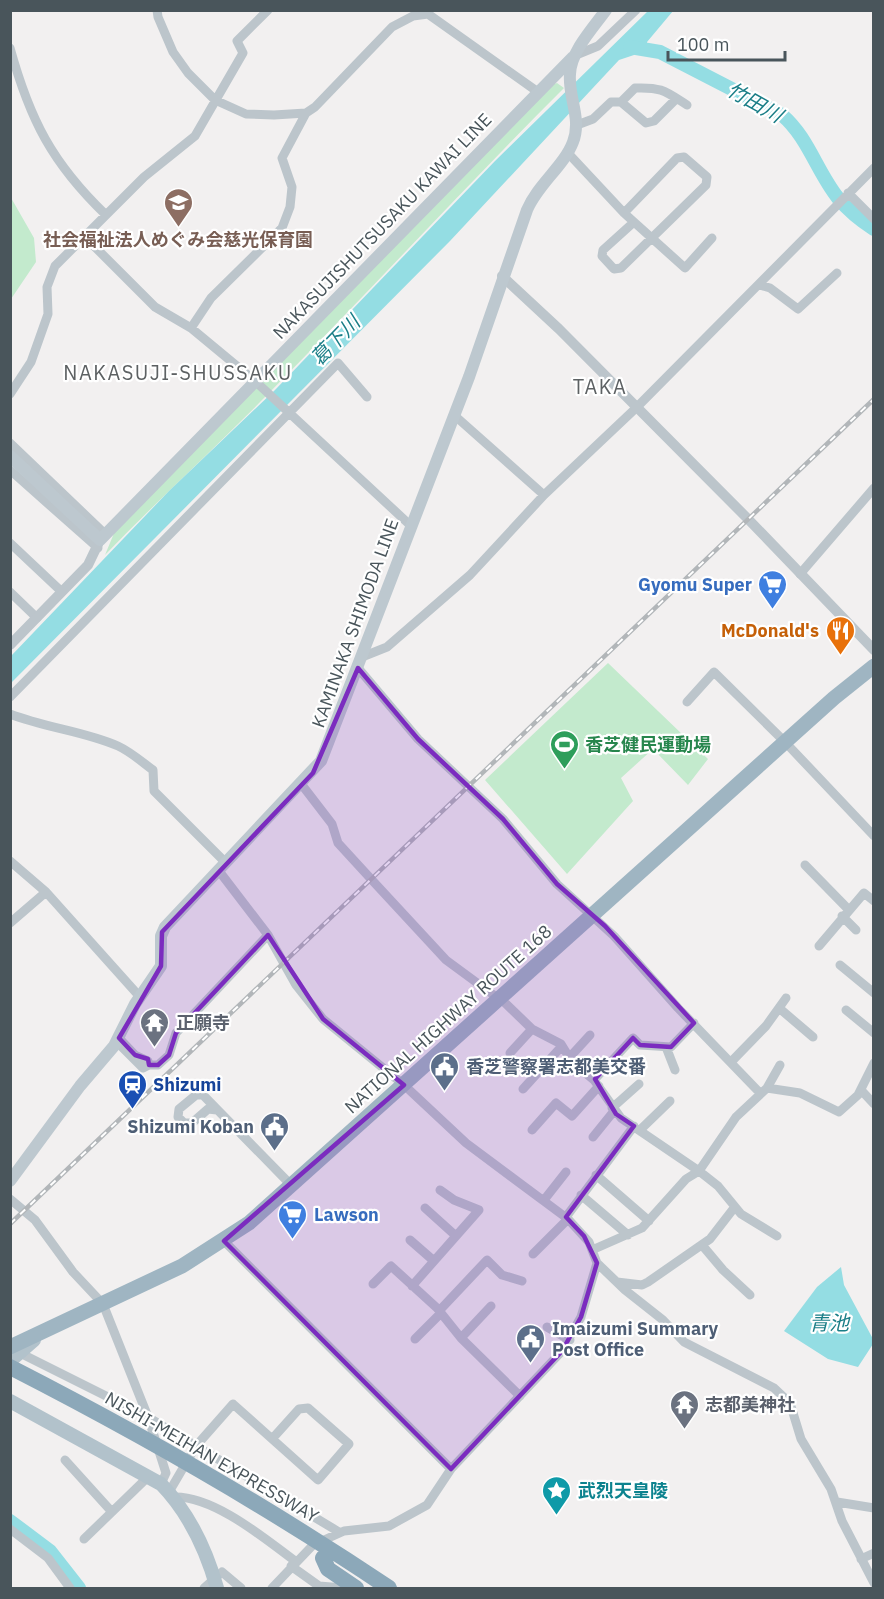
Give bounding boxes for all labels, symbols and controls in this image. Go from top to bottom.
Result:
scale bar [668,24,785,62]
text: 100 m [677,33,729,56]
water label: 竹田川 [722,76,790,129]
street label: NAKASUJISHUTSUSAKU KAWAI LINE [268,108,496,344]
school or university icon: 社会福祉法人めぐみ会慈光保育園 [162,186,194,228]
place label: 社会福祉法人めぐみ会慈光保育園 [43,228,313,251]
water label: 葛下川 [304,308,367,371]
district label: NAKASUJI-SHUSSAKU [63,359,293,386]
district label: TAKA [573,373,627,400]
street label: KAMINAKA SHIMODA LINE [306,515,404,731]
supermarket icon: Gyomu Super [757,568,789,610]
place label: Gyomu Super [638,573,752,596]
restaurant icon: McDonald's [824,614,856,656]
place label: McDonald's [721,619,819,642]
sports icon: 香芝健民運動場 [548,728,580,770]
place label: 香芝健民運動場 [585,733,711,756]
street label: NATIONAL HIGHWAY ROUTE 168 [340,920,556,1118]
temple icon: 正願寺 [139,1006,171,1048]
place label: 正願寺 [176,1011,230,1034]
public building icon: 香芝警察署志都美交番 [429,1050,461,1092]
place label: 香芝警察署志都美交番 [466,1055,646,1078]
station icon: Shizumi [116,1068,148,1110]
place label: Shizumi [153,1073,221,1096]
public building icon: Shizumi Koban [259,1110,291,1152]
place label: Shizumi Koban [127,1115,254,1138]
supermarket icon: Lawson [277,1198,309,1240]
place label: Lawson [314,1203,379,1226]
water label: 青池 [809,1309,851,1336]
place label: Imaizumi Summary Post Office [552,1317,719,1361]
public building icon: Imaizumi Summary Post Office [515,1322,547,1364]
street label: NISHI-MEIHAN EXPRESSWAY [101,1386,323,1528]
temple icon: 志都美神社 [668,1388,700,1430]
place label: 志都美神社 [705,1393,795,1416]
place icon: 武烈天皇陵 [541,1474,573,1516]
place label: 武烈天皇陵 [578,1479,668,1502]

